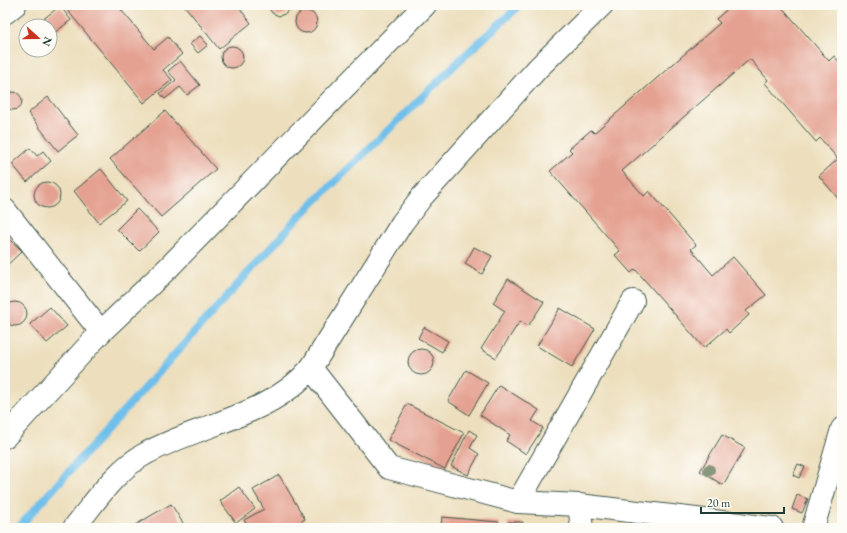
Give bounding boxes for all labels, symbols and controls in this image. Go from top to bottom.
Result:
north arrow [18,18,58,58]
text: N [39,35,55,48]
scale bar [701,489,784,515]
text: 20 m [707,495,731,511]

